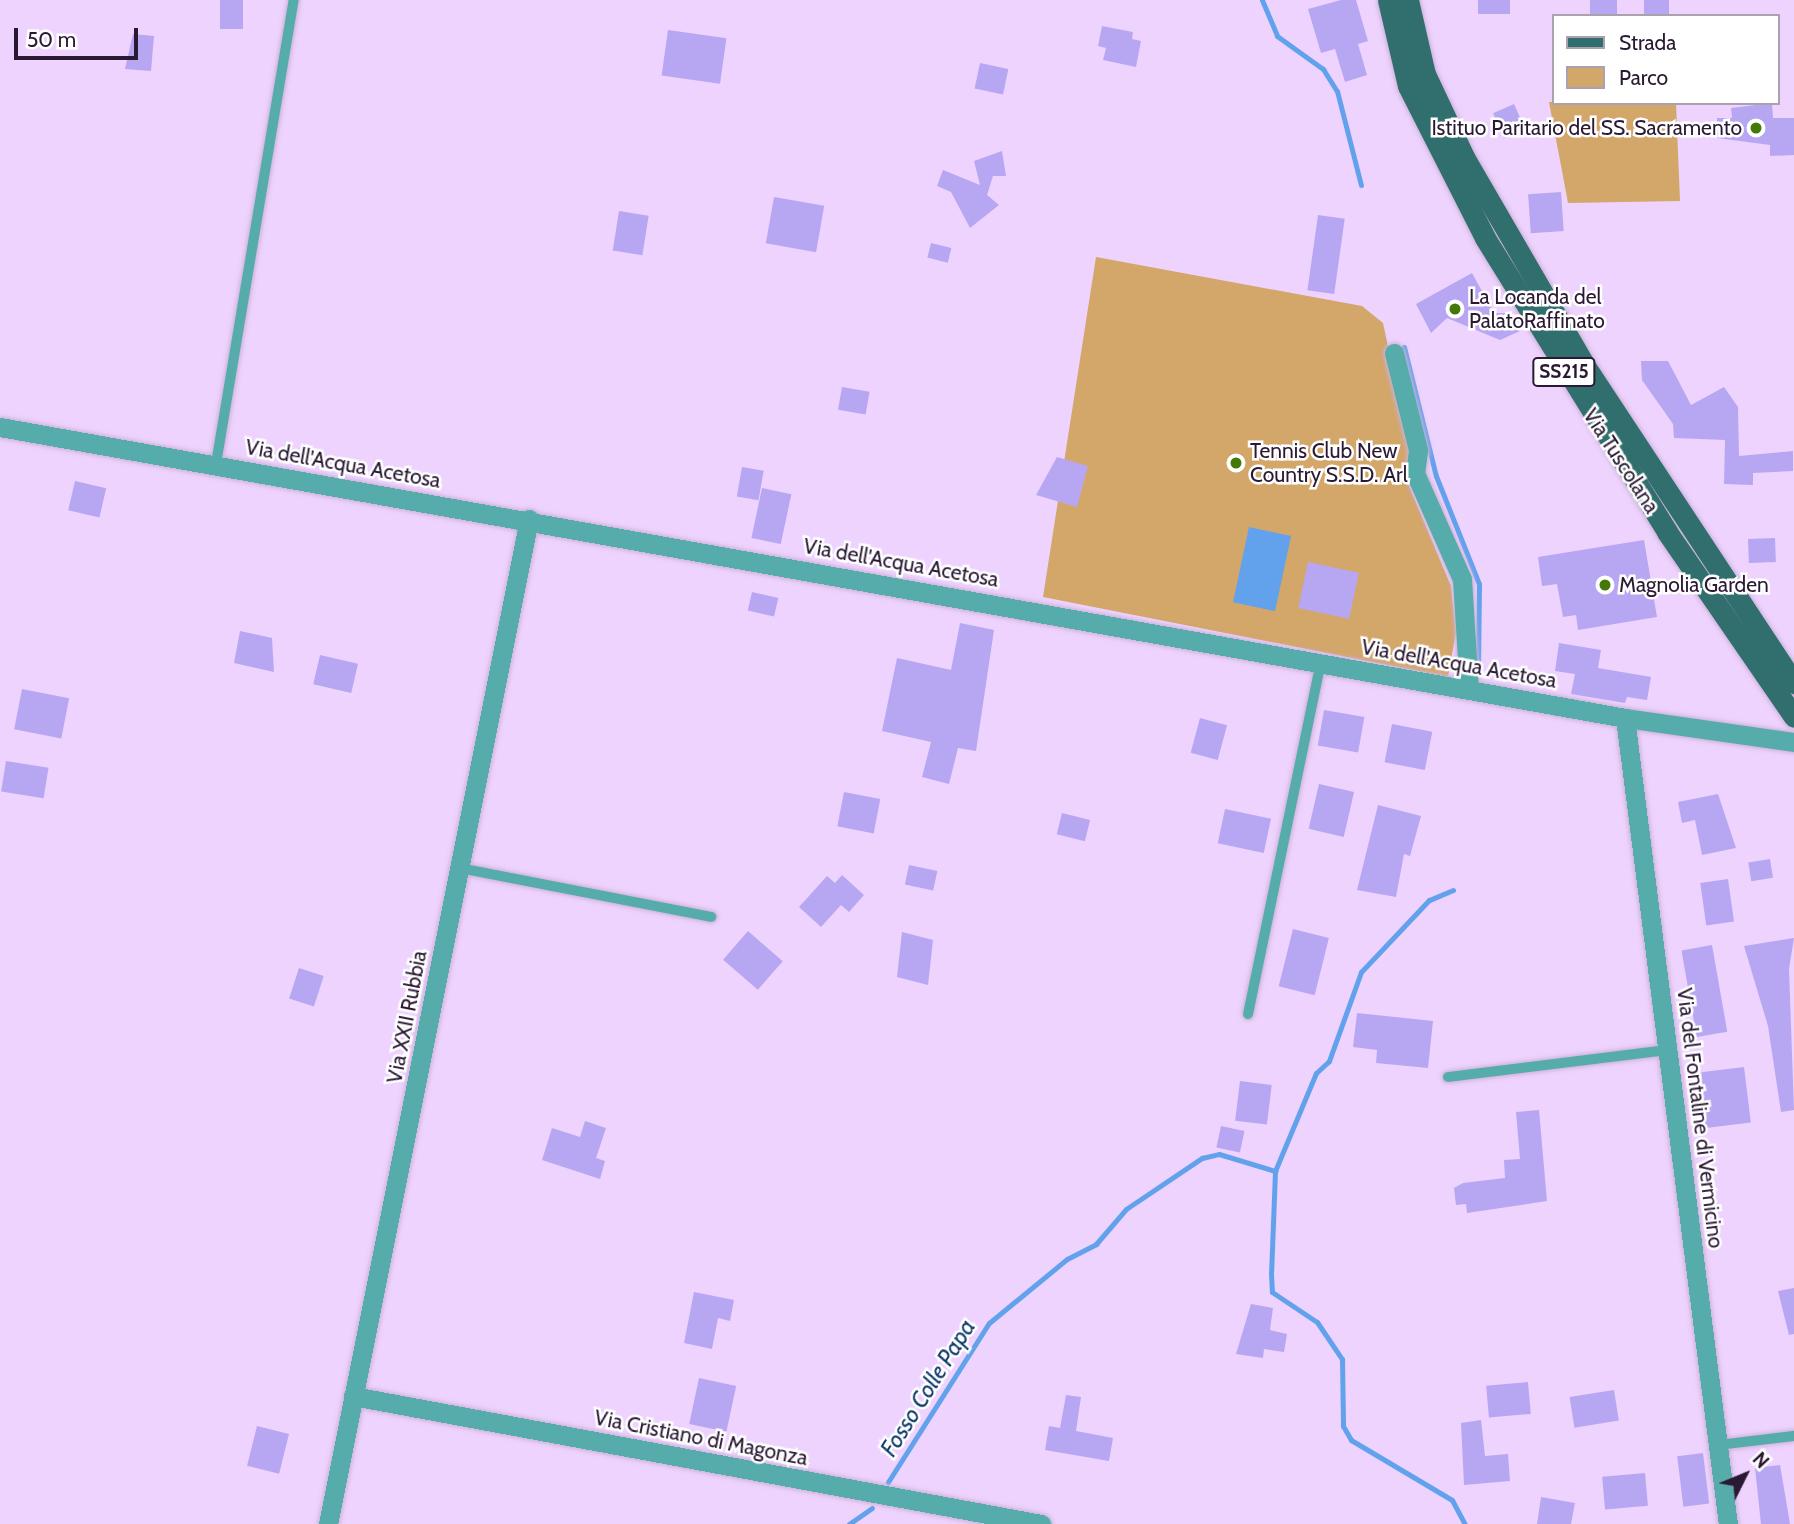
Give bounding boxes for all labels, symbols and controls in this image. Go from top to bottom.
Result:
scale bar [18,14,142,58]
legend [1552,14,1780,105]
text: 50 m [27,27,76,52]
text: Strada [1619,30,1676,55]
text: Parco [1619,65,1668,90]
place label: Istituo Paritario del SS. Sacramento [1431,115,1742,141]
marker: Istituo Paritario del SS. Sacramento [1748,120,1764,136]
place label: La Locanda del PalatoRaffinato [1469,284,1605,334]
marker: La Locanda del PalatoRaffinato [1447,301,1463,317]
road number: SS215 [1531,356,1597,388]
street label: Via Tuscolana [1578,404,1664,518]
street label: Via dell'Acqua Acetosa [244,434,442,494]
place label: Tennis Club New Country S.S.D. Arl [1250,438,1408,488]
marker: Tennis Club New Country S.S.D. Arl [1228,455,1244,471]
street label: Via dell'Acqua Acetosa [802,533,1000,593]
place label: Magnolia Garden [1619,572,1769,598]
marker: Magnolia Garden [1597,577,1613,593]
street label: Via dell'Acqua Acetosa [1360,634,1558,694]
street label: Via XXII Rubbia [382,949,432,1085]
street label: Via del Fontaline di Vermicino [1672,986,1728,1250]
water label: Fosso Colle Papa [875,1315,981,1461]
street label: Via Cristiano di Magonza [592,1405,810,1471]
north arrow [1710,1440,1780,1510]
text: N [1748,1448,1774,1473]

